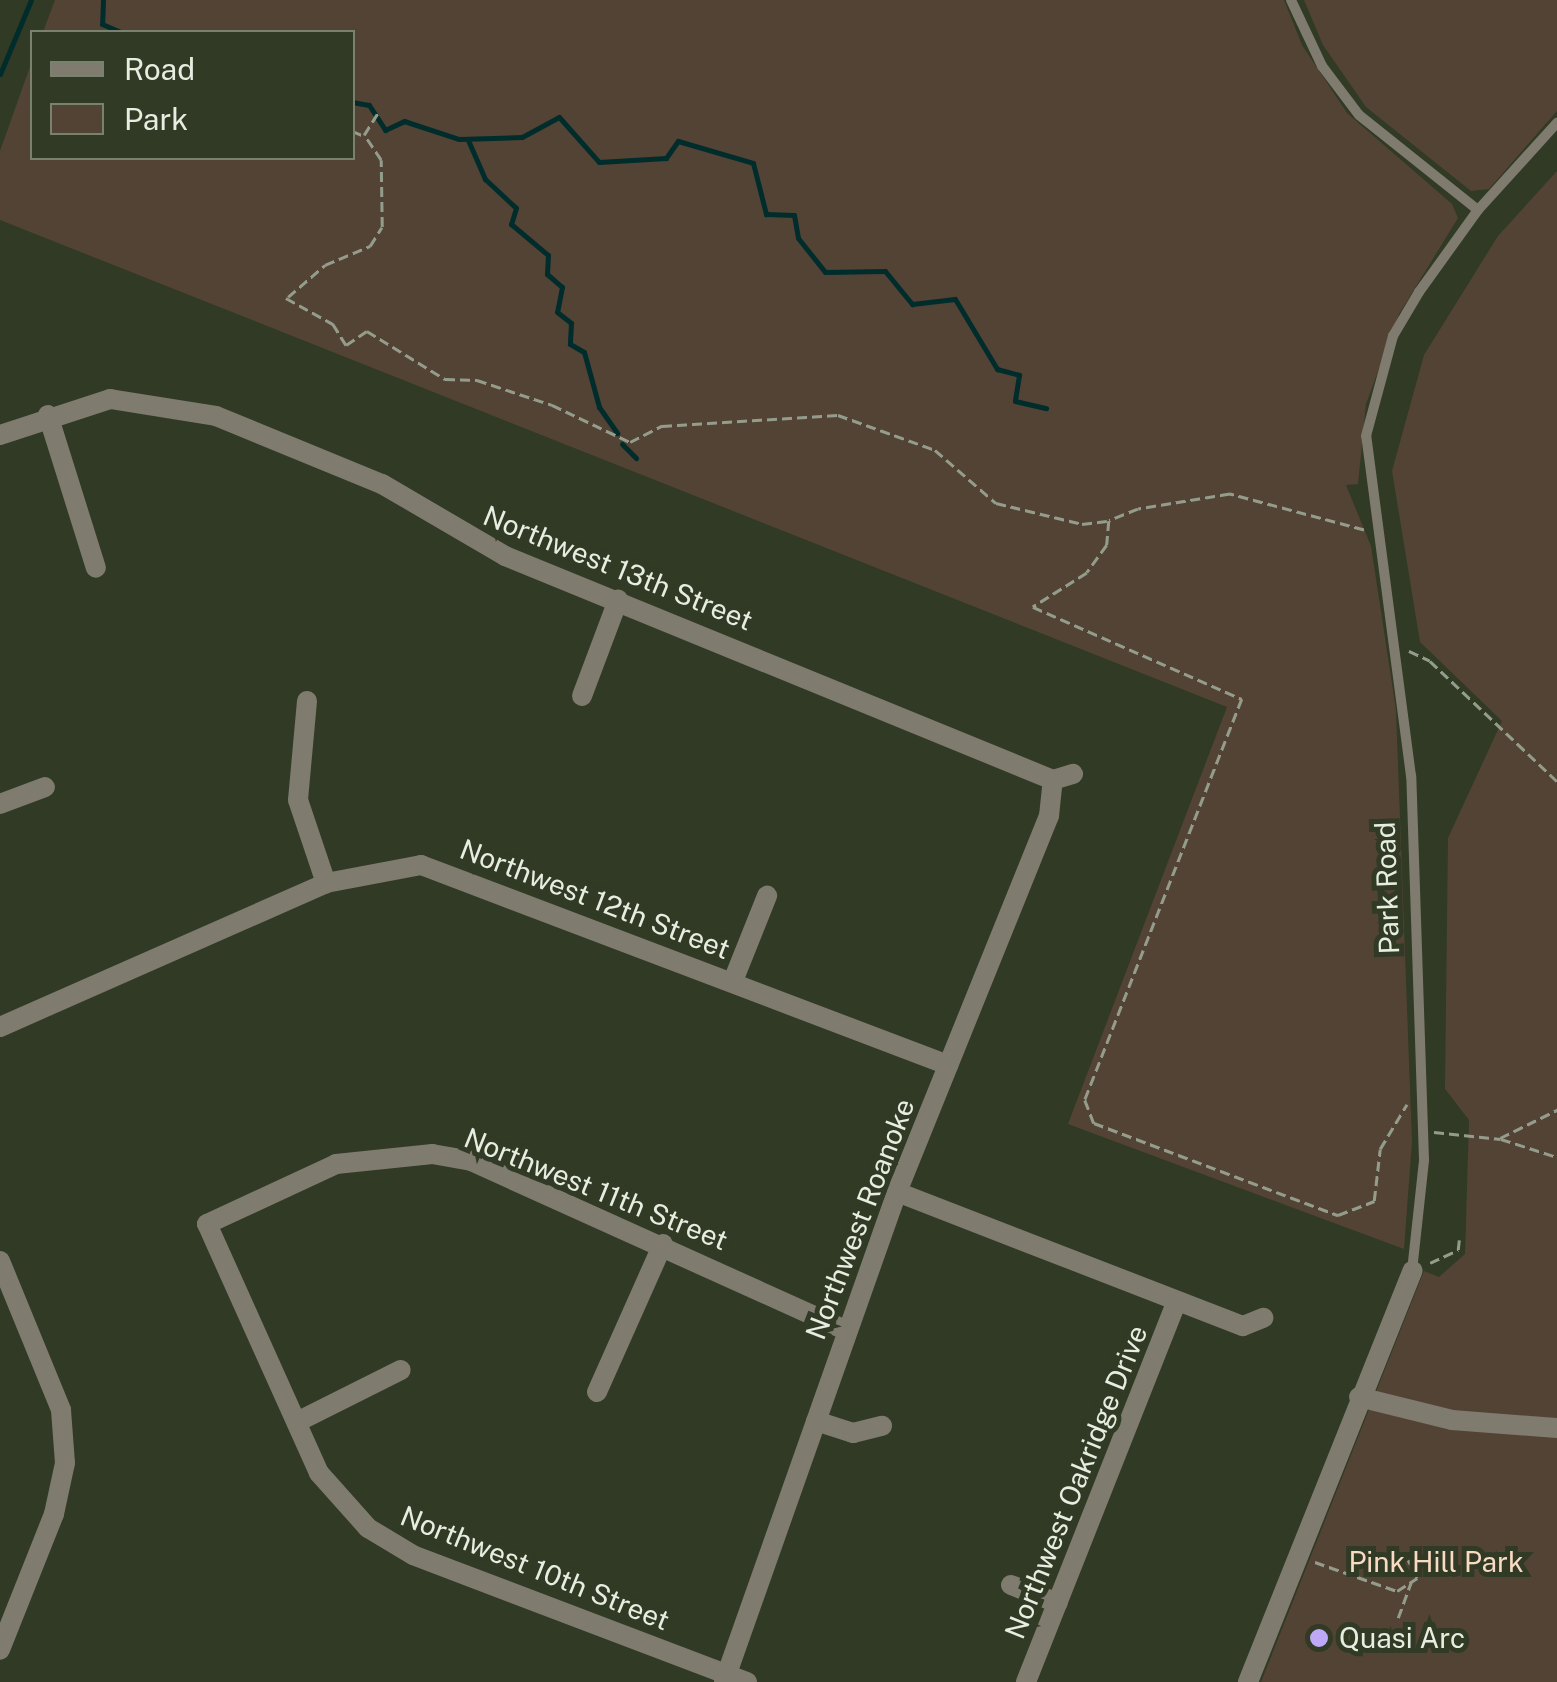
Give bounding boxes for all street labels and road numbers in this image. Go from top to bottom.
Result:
street label: Northwest 13th Street [478,499,758,637]
street label: Park Road [1368,821,1406,955]
street label: Northwest 12th Street [455,832,735,966]
street label: Northwest Roanoke [799,1094,921,1344]
street label: Northwest 11th Street [459,1121,733,1257]
street label: Northwest Oakridge Drive [998,1320,1154,1644]
street label: Northwest 10th Street [396,1499,674,1637]

